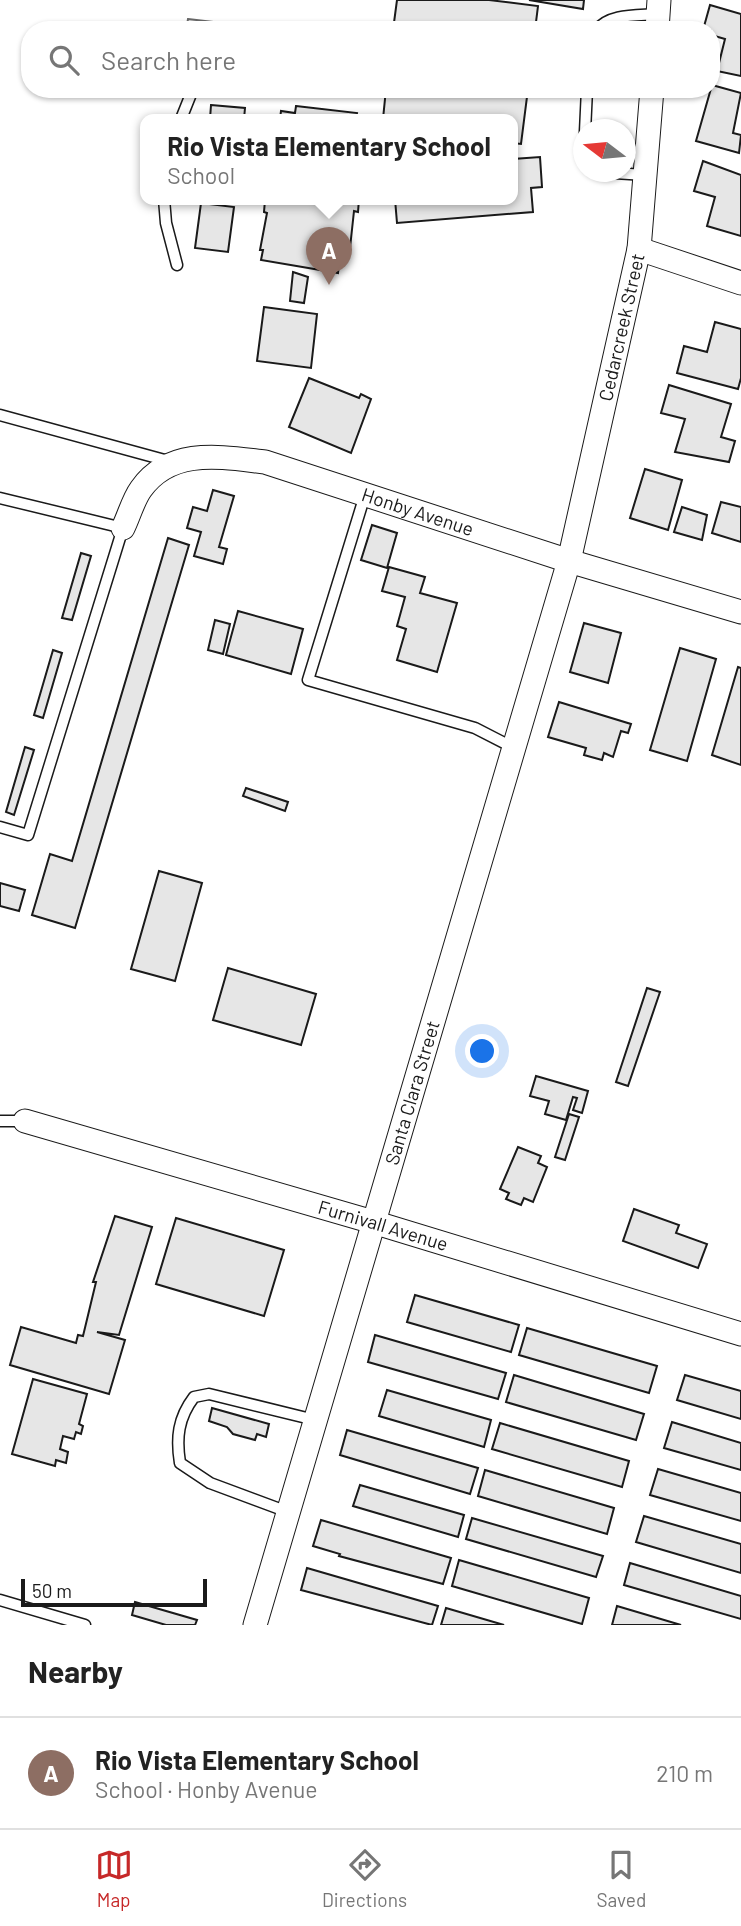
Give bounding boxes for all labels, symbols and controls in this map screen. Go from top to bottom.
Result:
search box [21,21,720,98]
icon: search [45,41,83,79]
text: Search here [101,44,236,75]
popup [140,114,518,205]
north arrow [573,119,636,182]
text: Rio Vista Elementary School [167,130,491,161]
text: School [167,161,235,189]
pin: A [306,227,352,285]
street label: Cedarcreek Street [593,251,649,403]
street label: Honby Avenue [359,482,477,540]
street label: Santa Clara Street [379,1018,444,1167]
your location [465,1034,499,1068]
street label: Furnivall Avenue [316,1195,451,1255]
scale bar [21,1576,206,1608]
text: 50 m [32,1579,72,1602]
text: Nearby [28,1653,123,1689]
text: Rio Vista Elementary School [95,1744,419,1775]
text: A [43,1759,59,1787]
text: 210 m [656,1759,713,1787]
text: School · Honby Avenue [95,1775,318,1803]
tab: Map [95,1846,133,1911]
tab: Directions [322,1846,407,1911]
tab: Saved [596,1846,646,1911]

